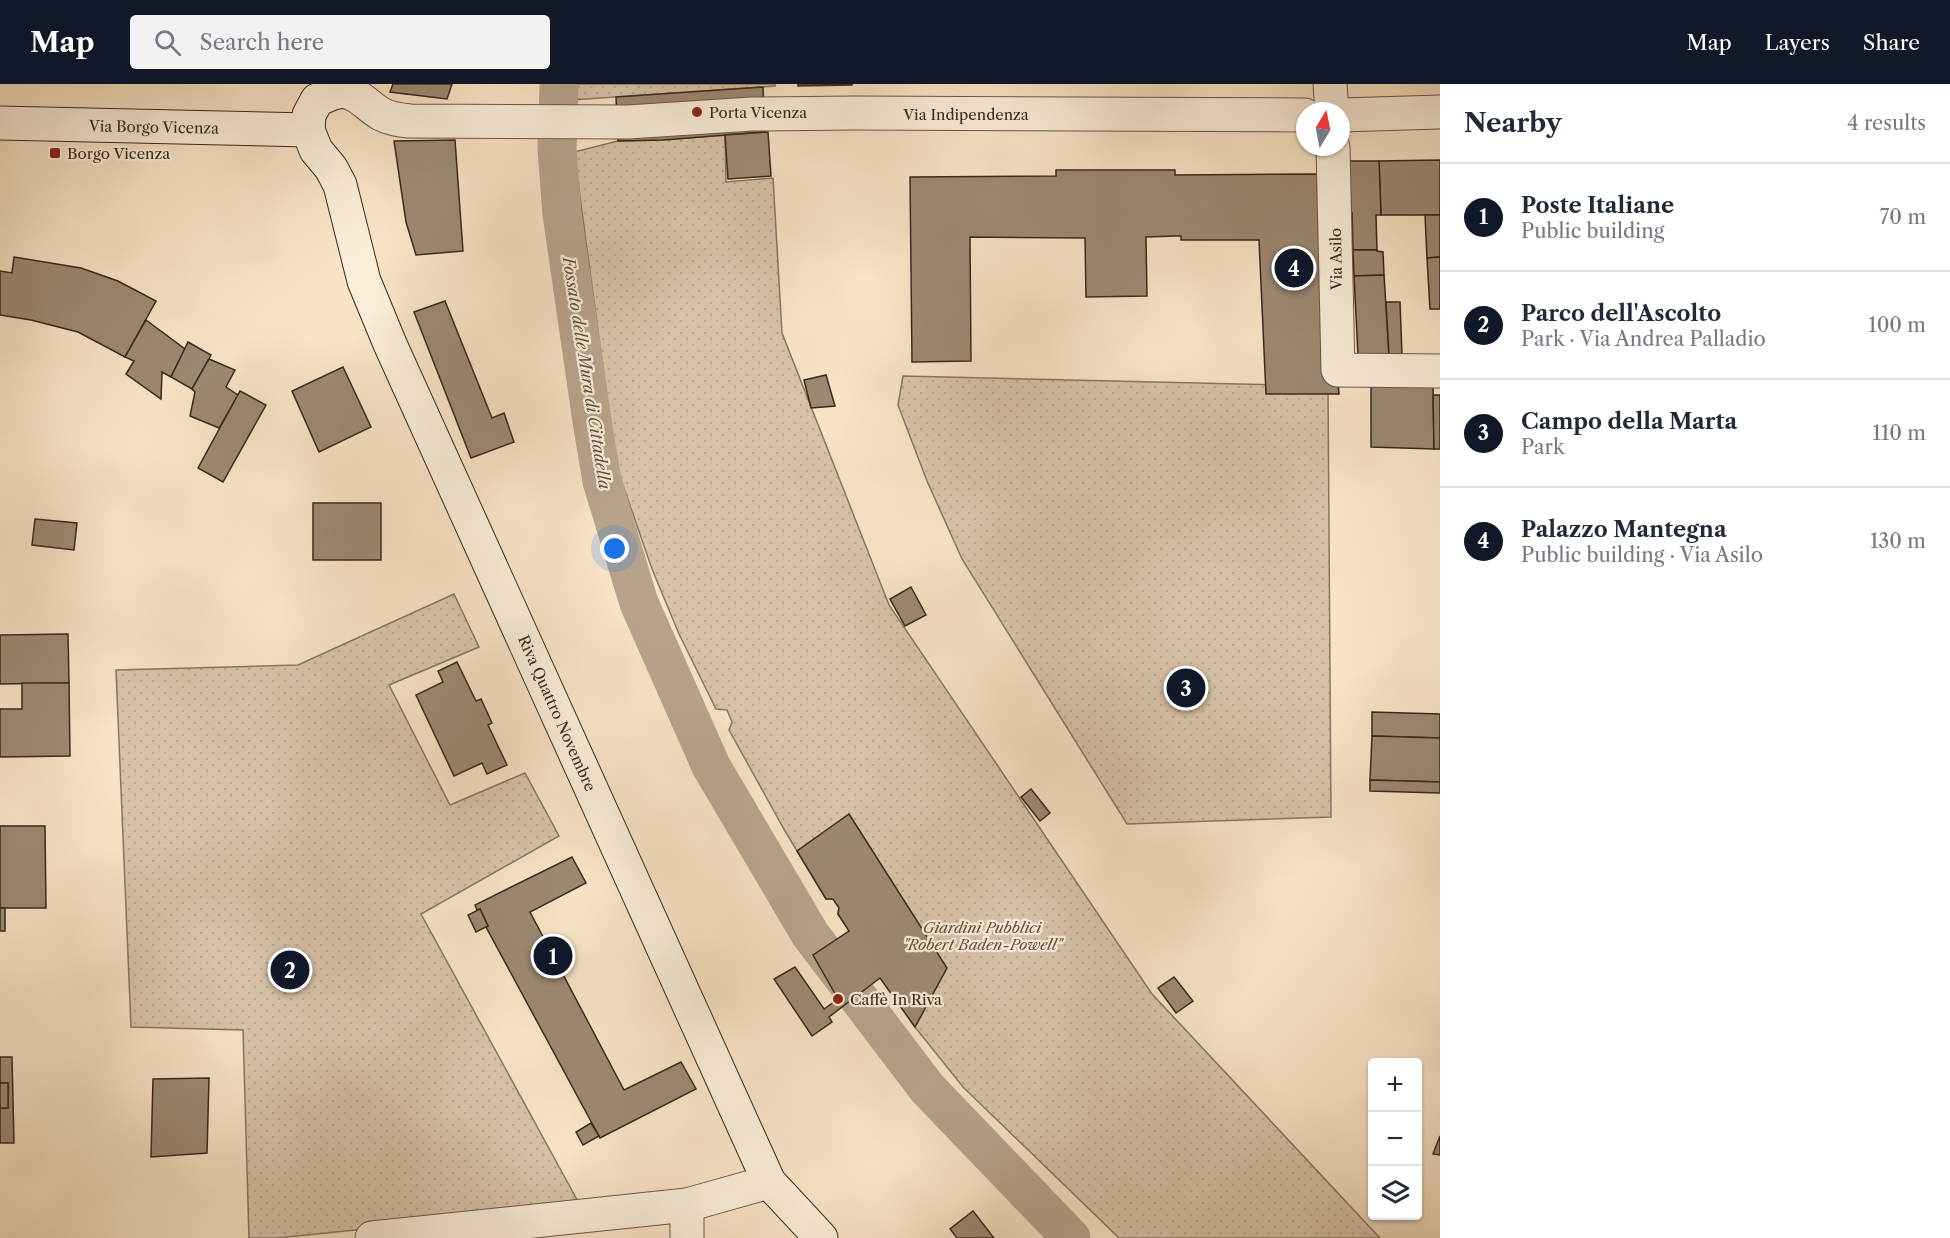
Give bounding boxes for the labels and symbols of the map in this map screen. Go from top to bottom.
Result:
north arrow [1296,102,1350,156]
place label: Porta Vicenza [709,103,807,122]
marker: Porta Vicenza [690,105,704,119]
street label: Via Indipendenza [902,105,1029,124]
street label: Via Borgo Vicenza [88,116,219,138]
place label: Borgo Vicenza [67,144,170,163]
marker: Borgo Vicenza [48,146,62,160]
street label: Via Asilo [1326,228,1346,291]
pin: 4 [1274,246,1314,291]
water label: Fossato delle Mura di Cittadella [558,253,615,491]
your location [600,534,629,563]
street label: Riva Quattro Novembre [514,632,600,794]
pin: 3 [1166,666,1206,710]
park label: Giardini Pubblici "Robert Baden-Powell" [903,918,1064,954]
pin: 1 [534,934,572,978]
pin: 2 [270,948,310,992]
place label: Caffè In Riva [850,990,942,1009]
marker: Caffè In Riva [831,992,845,1006]

